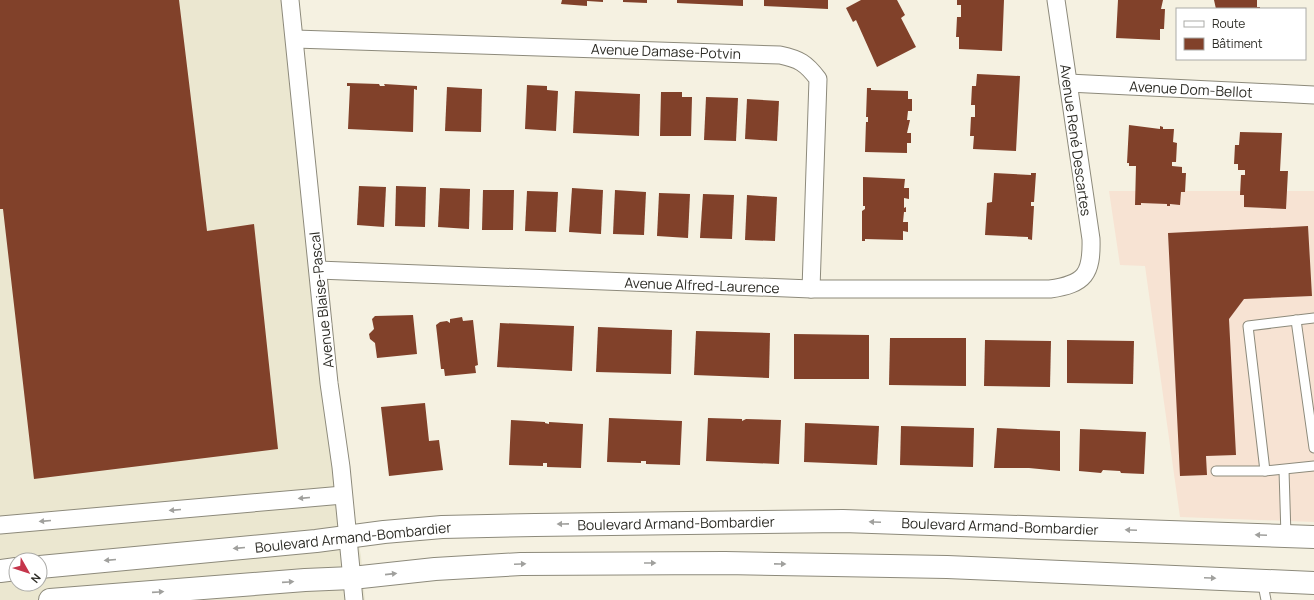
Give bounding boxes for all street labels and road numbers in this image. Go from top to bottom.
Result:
street label: Avenue Damase-Potvin [591,39,741,63]
street label: Avenue René Descartes [1056,63,1096,217]
street label: Avenue Dom-Bellot [1129,76,1253,102]
street label: Avenue Blaise-Pascal [304,231,338,369]
street label: Avenue Alfred-Laurence [624,273,780,297]
street label: Boulevard Armand-Bombardier [577,512,775,534]
street label: Boulevard Armand-Bombardier [901,513,1099,539]
street label: Boulevard Armand-Bombardier [254,517,452,557]

